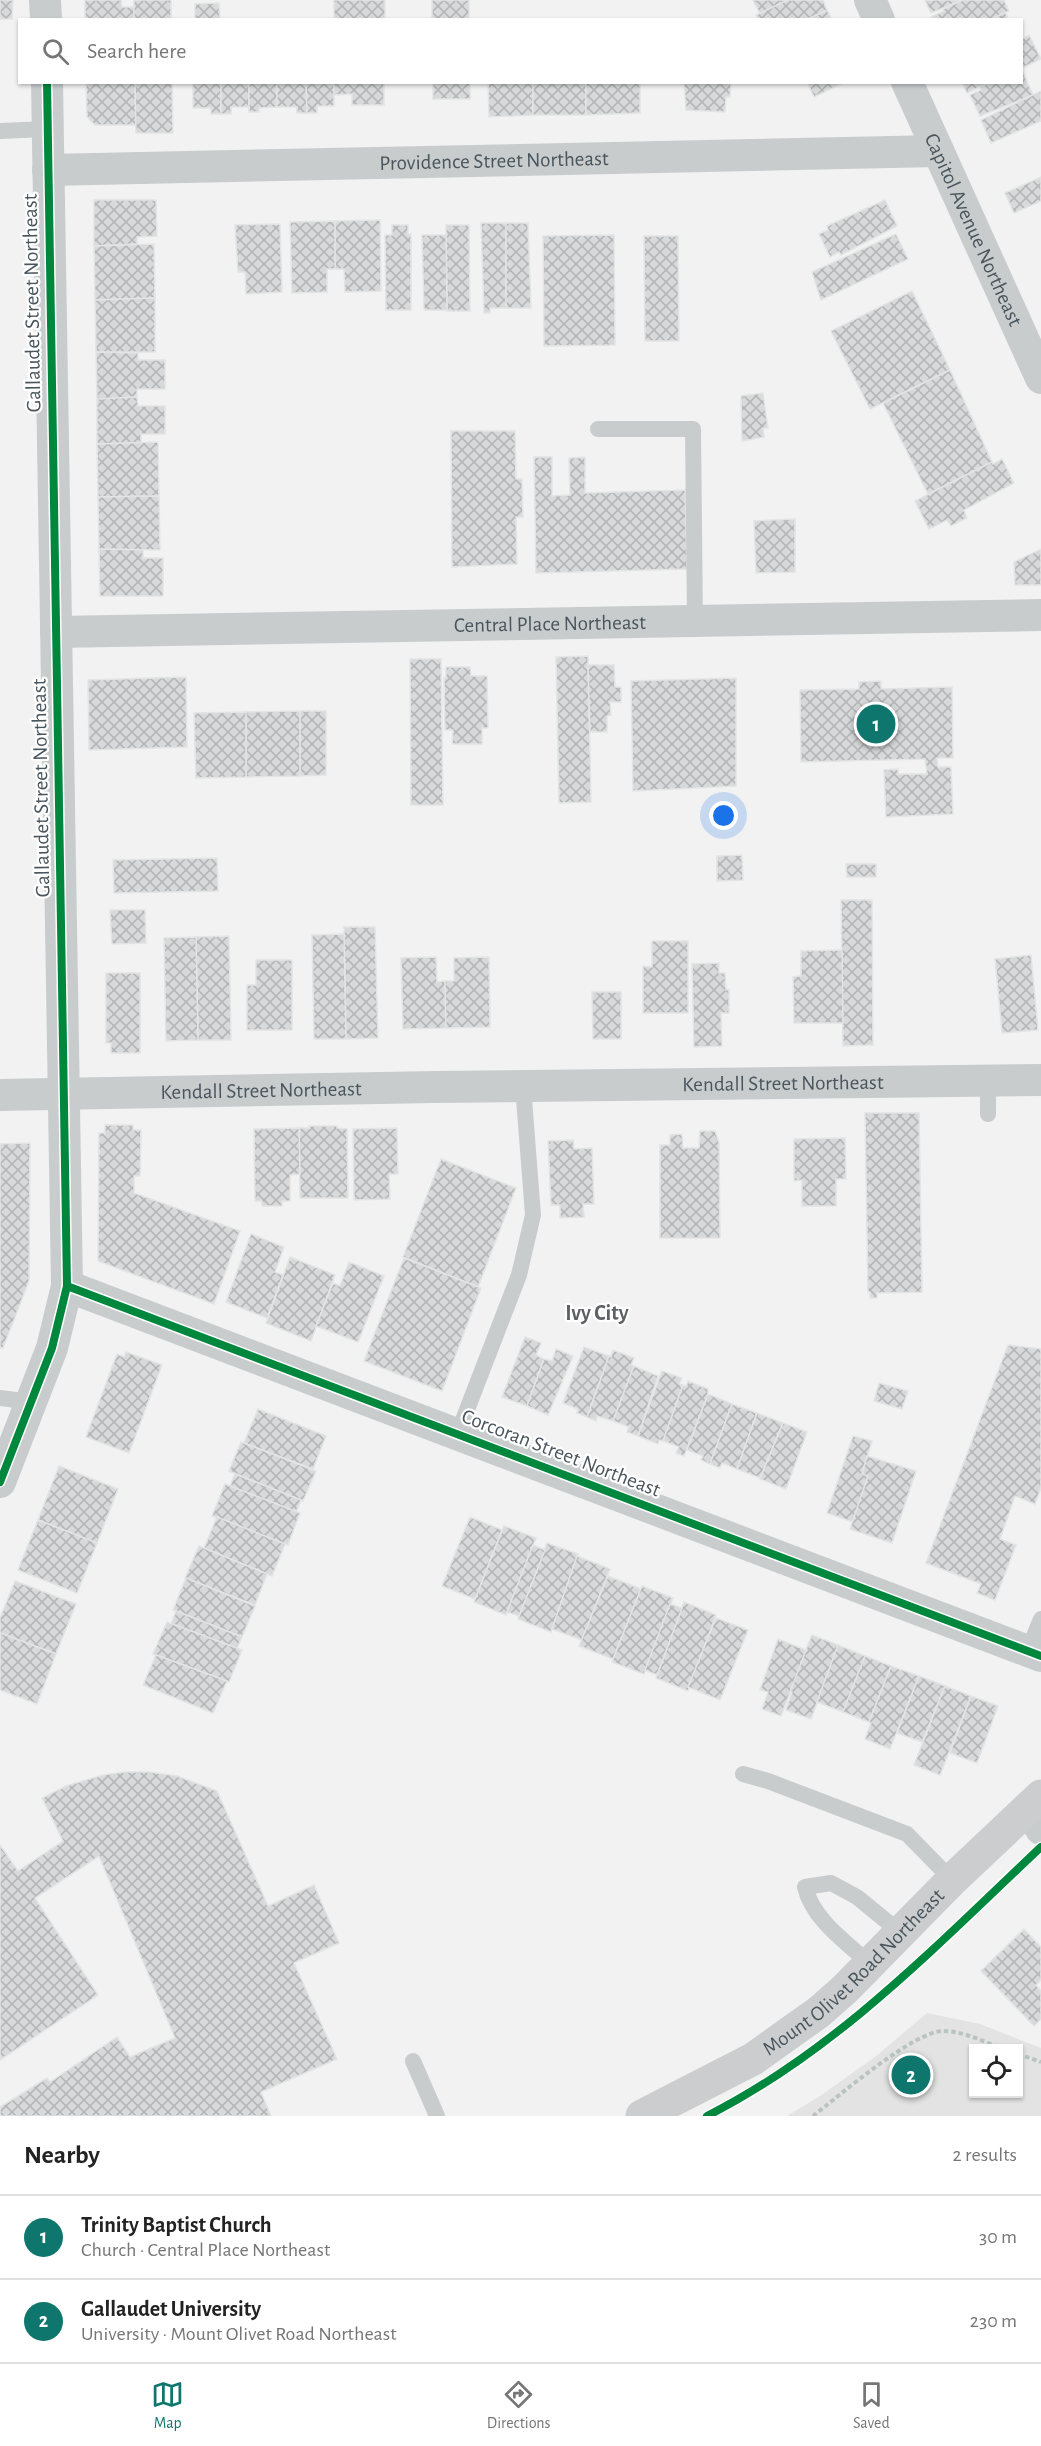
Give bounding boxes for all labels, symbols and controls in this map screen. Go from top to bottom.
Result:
search box [18,18,1023,84]
icon: search [39,35,72,68]
text: Search here [87,40,186,62]
street label: Capitol Avenue Northeast [921,130,1027,329]
street label: Providence Street Northeast [379,148,609,173]
street label: Gallaudet Street Northeast [20,193,44,413]
street label: Central Place Northeast [454,611,646,636]
street label: Gallaudet Street Northeast [29,678,53,898]
pin: 1 [856,702,896,746]
your location [709,801,738,830]
street label: Kendall Street Northeast [682,1071,884,1095]
street label: Kendall Street Northeast [160,1078,362,1103]
district label: Ivy City [565,1302,629,1325]
street label: Corcoran Street Northeast [459,1405,664,1501]
street label: Mount Olivet Road Northeast [759,1884,948,2059]
map controls [969,2044,1023,2098]
button: locate [969,2044,1023,2098]
pin: 2 [892,2052,930,2098]
text: Nearby [24,2142,100,2168]
text: 2 results [953,2145,1017,2165]
text: Trinity Baptist Church [81,2214,272,2236]
text: 1 [40,2227,47,2247]
text: 30 m [979,2227,1017,2247]
text: Church · Central Place Northeast [81,2240,330,2260]
text: Gallaudet University [81,2298,261,2320]
text: 2 [39,2311,48,2331]
text: 230 m [970,2311,1017,2331]
text: University · Mount Olivet Road Northeast [81,2324,397,2344]
tab: Map [151,2378,184,2433]
tab: Directions [487,2378,551,2433]
tab: Saved [853,2378,890,2433]

